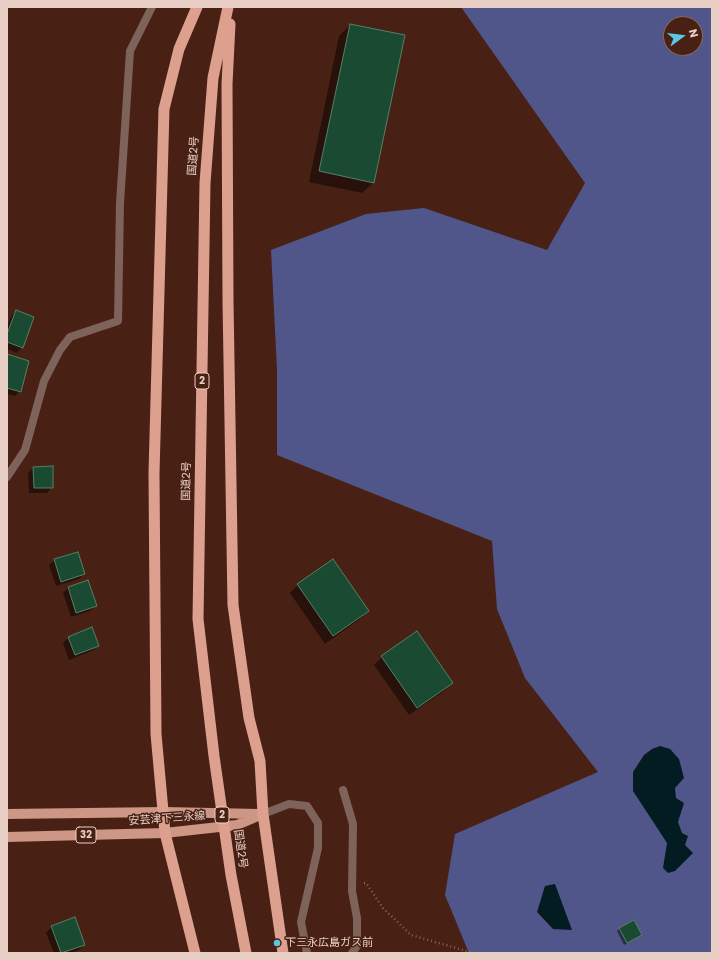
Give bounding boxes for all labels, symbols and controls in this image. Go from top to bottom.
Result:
north arrow [663,16,703,56]
text: N [685,27,702,39]
street label: 国道2号 [186,136,202,176]
road number: 2 [195,373,209,389]
street label: 国道2号 [180,461,194,501]
road number: 2 [215,807,229,823]
street label: 安芸津下三永線 [128,810,206,828]
road number: 32 [76,827,96,843]
street label: 国道2号 [231,829,249,869]
place label: 下三永広島ガス前 [285,936,373,950]
marker: 下三永広島ガス前 [272,938,282,948]

